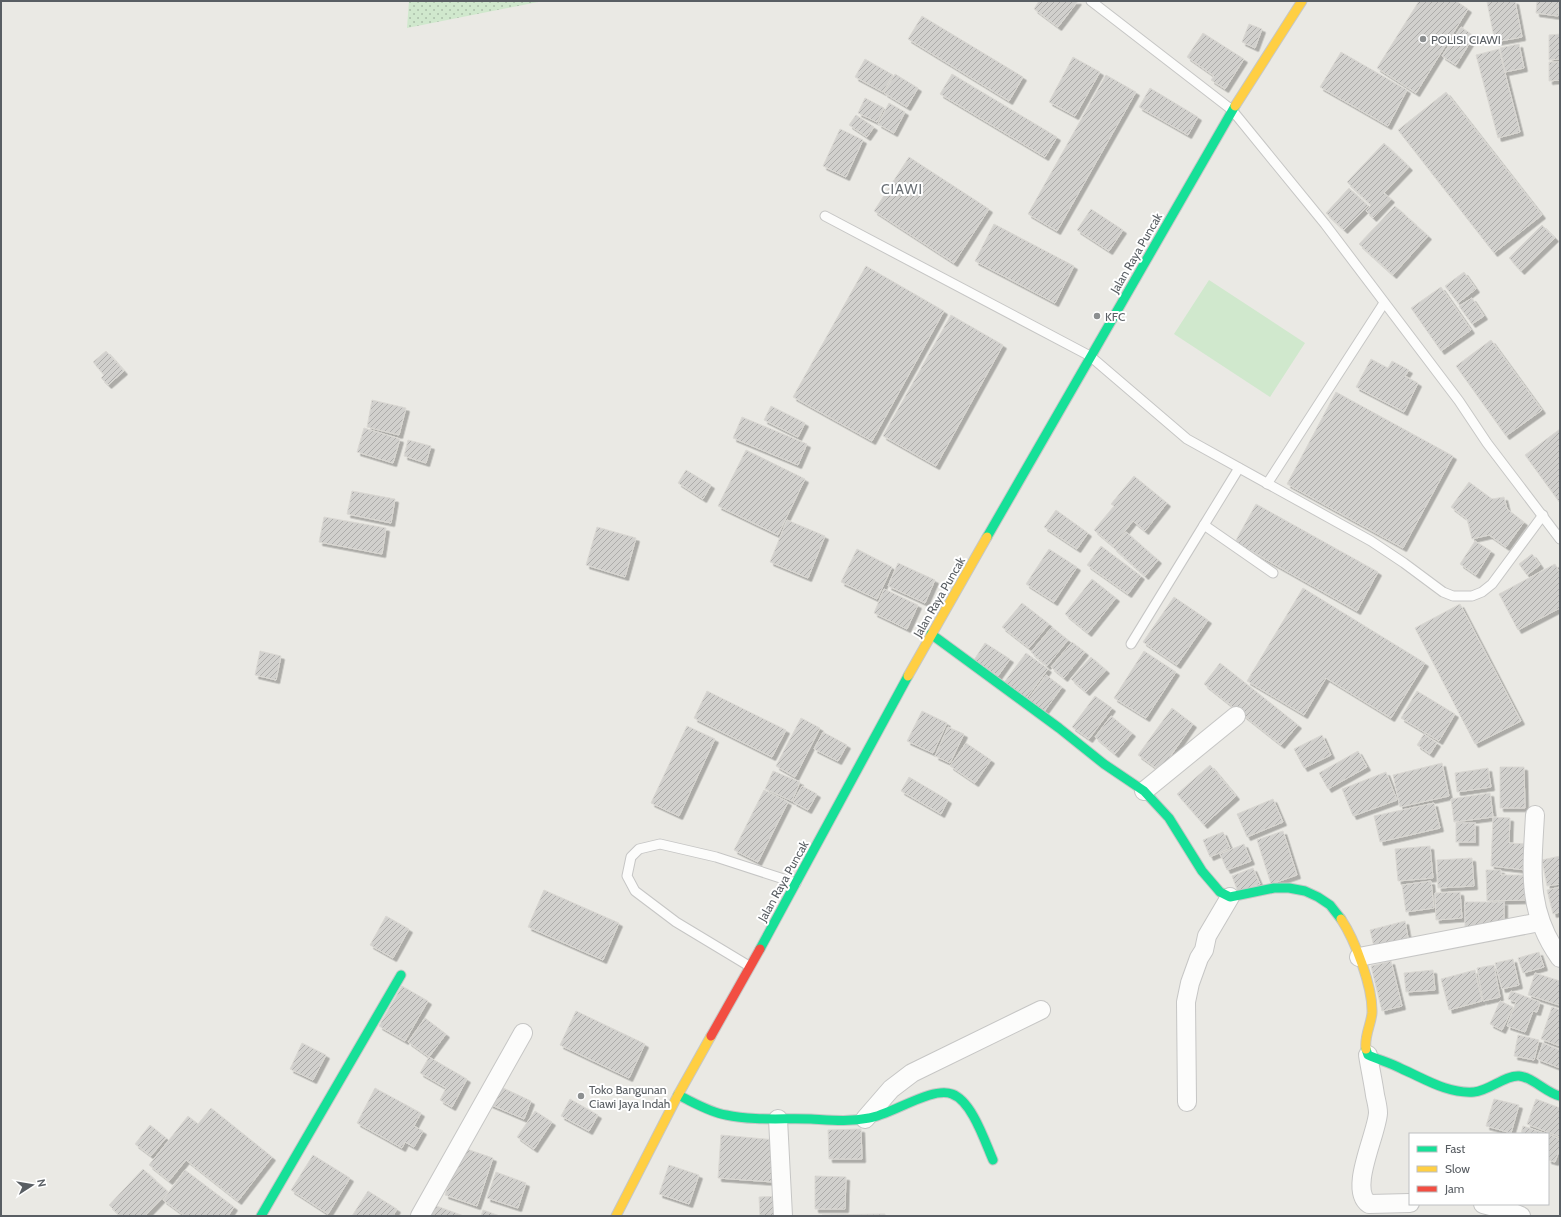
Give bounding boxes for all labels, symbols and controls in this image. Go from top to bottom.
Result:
place label: POLISI CIAWI [1431,32,1501,47]
marker: POLISI CIAWI [1418,34,1428,44]
district label: CIAWI [881,180,923,198]
street label: Jalan Raya Puncak [1106,210,1165,297]
place label: KFC [1105,309,1125,324]
marker: KFC [1092,311,1102,321]
street label: Jalan Raya Puncak [909,554,968,641]
street label: Jalan Raya Puncak [754,837,812,925]
place label: Toko Bangunan Ciawi Jaya Indah [589,1082,670,1111]
marker: Toko Bangunan Ciawi Jaya Indah [576,1091,586,1101]
legend [1409,1133,1549,1205]
text: Fast [1445,1141,1465,1156]
text: Slow [1445,1161,1470,1176]
north arrow [12,1165,52,1205]
text: N [34,1178,49,1188]
text: Jam [1444,1181,1464,1196]

